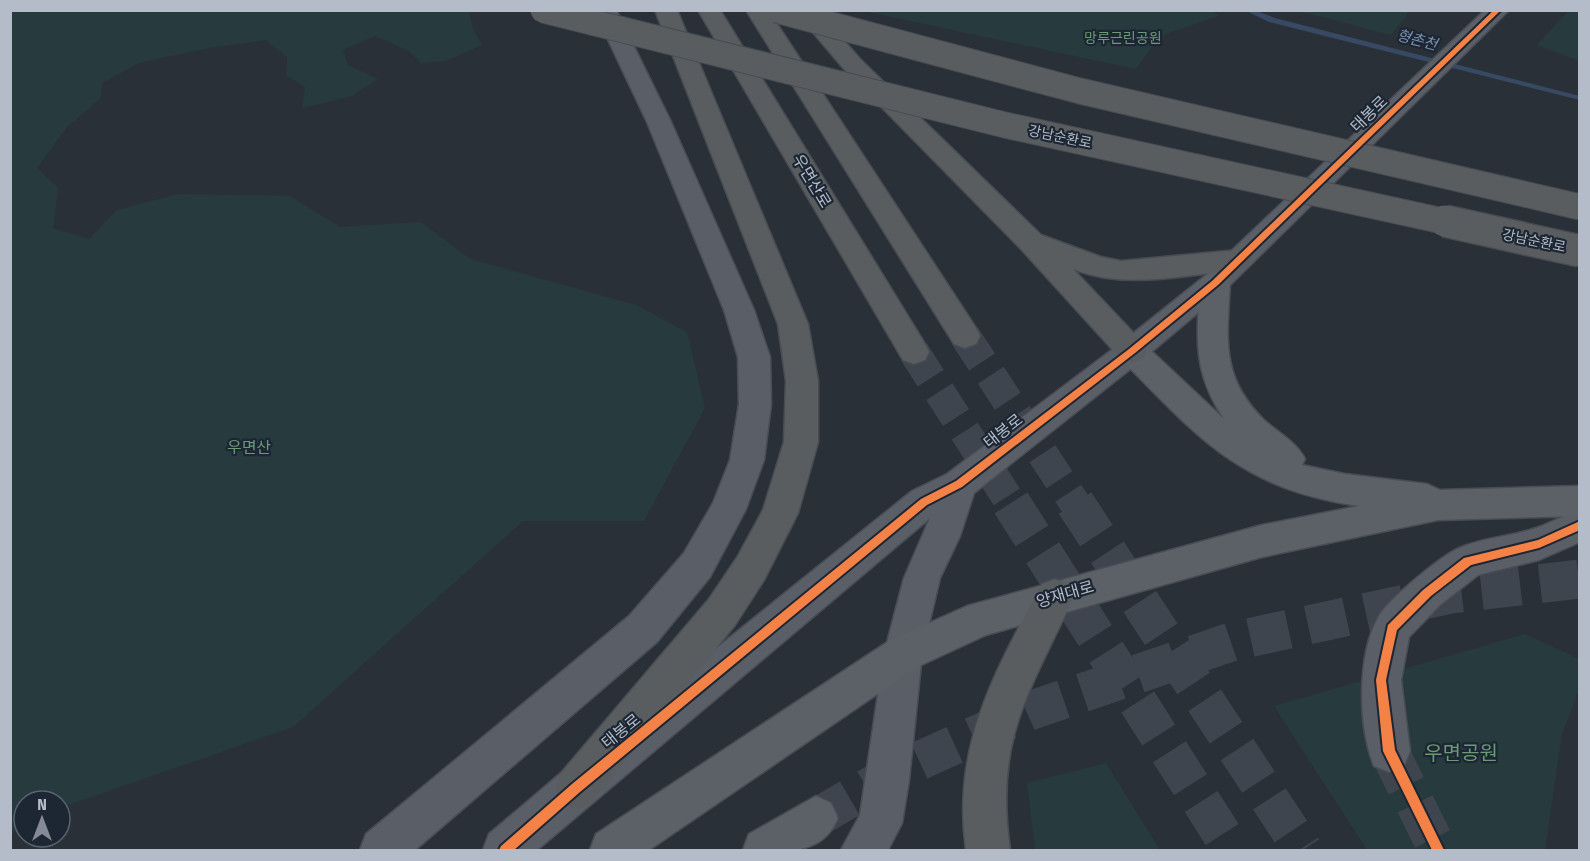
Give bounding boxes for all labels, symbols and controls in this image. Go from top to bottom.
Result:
water label: 형촌천 [1395,26,1441,55]
park label: 망루근린공원 [1084,30,1162,47]
street label: 태봉로 [1347,92,1392,136]
street label: 강남순환로 [1027,122,1093,152]
street label: 우면산로 [789,151,835,211]
street label: 강남순환로 [1501,226,1567,256]
street label: 태봉로 [980,410,1026,452]
park label: 우면산 [227,438,271,457]
street label: 양재대로 [1034,577,1096,611]
street label: 태봉로 [598,710,644,752]
park label: 우면공원 [1424,741,1498,765]
north arrow [12,789,72,849]
text: N [37,795,47,814]

